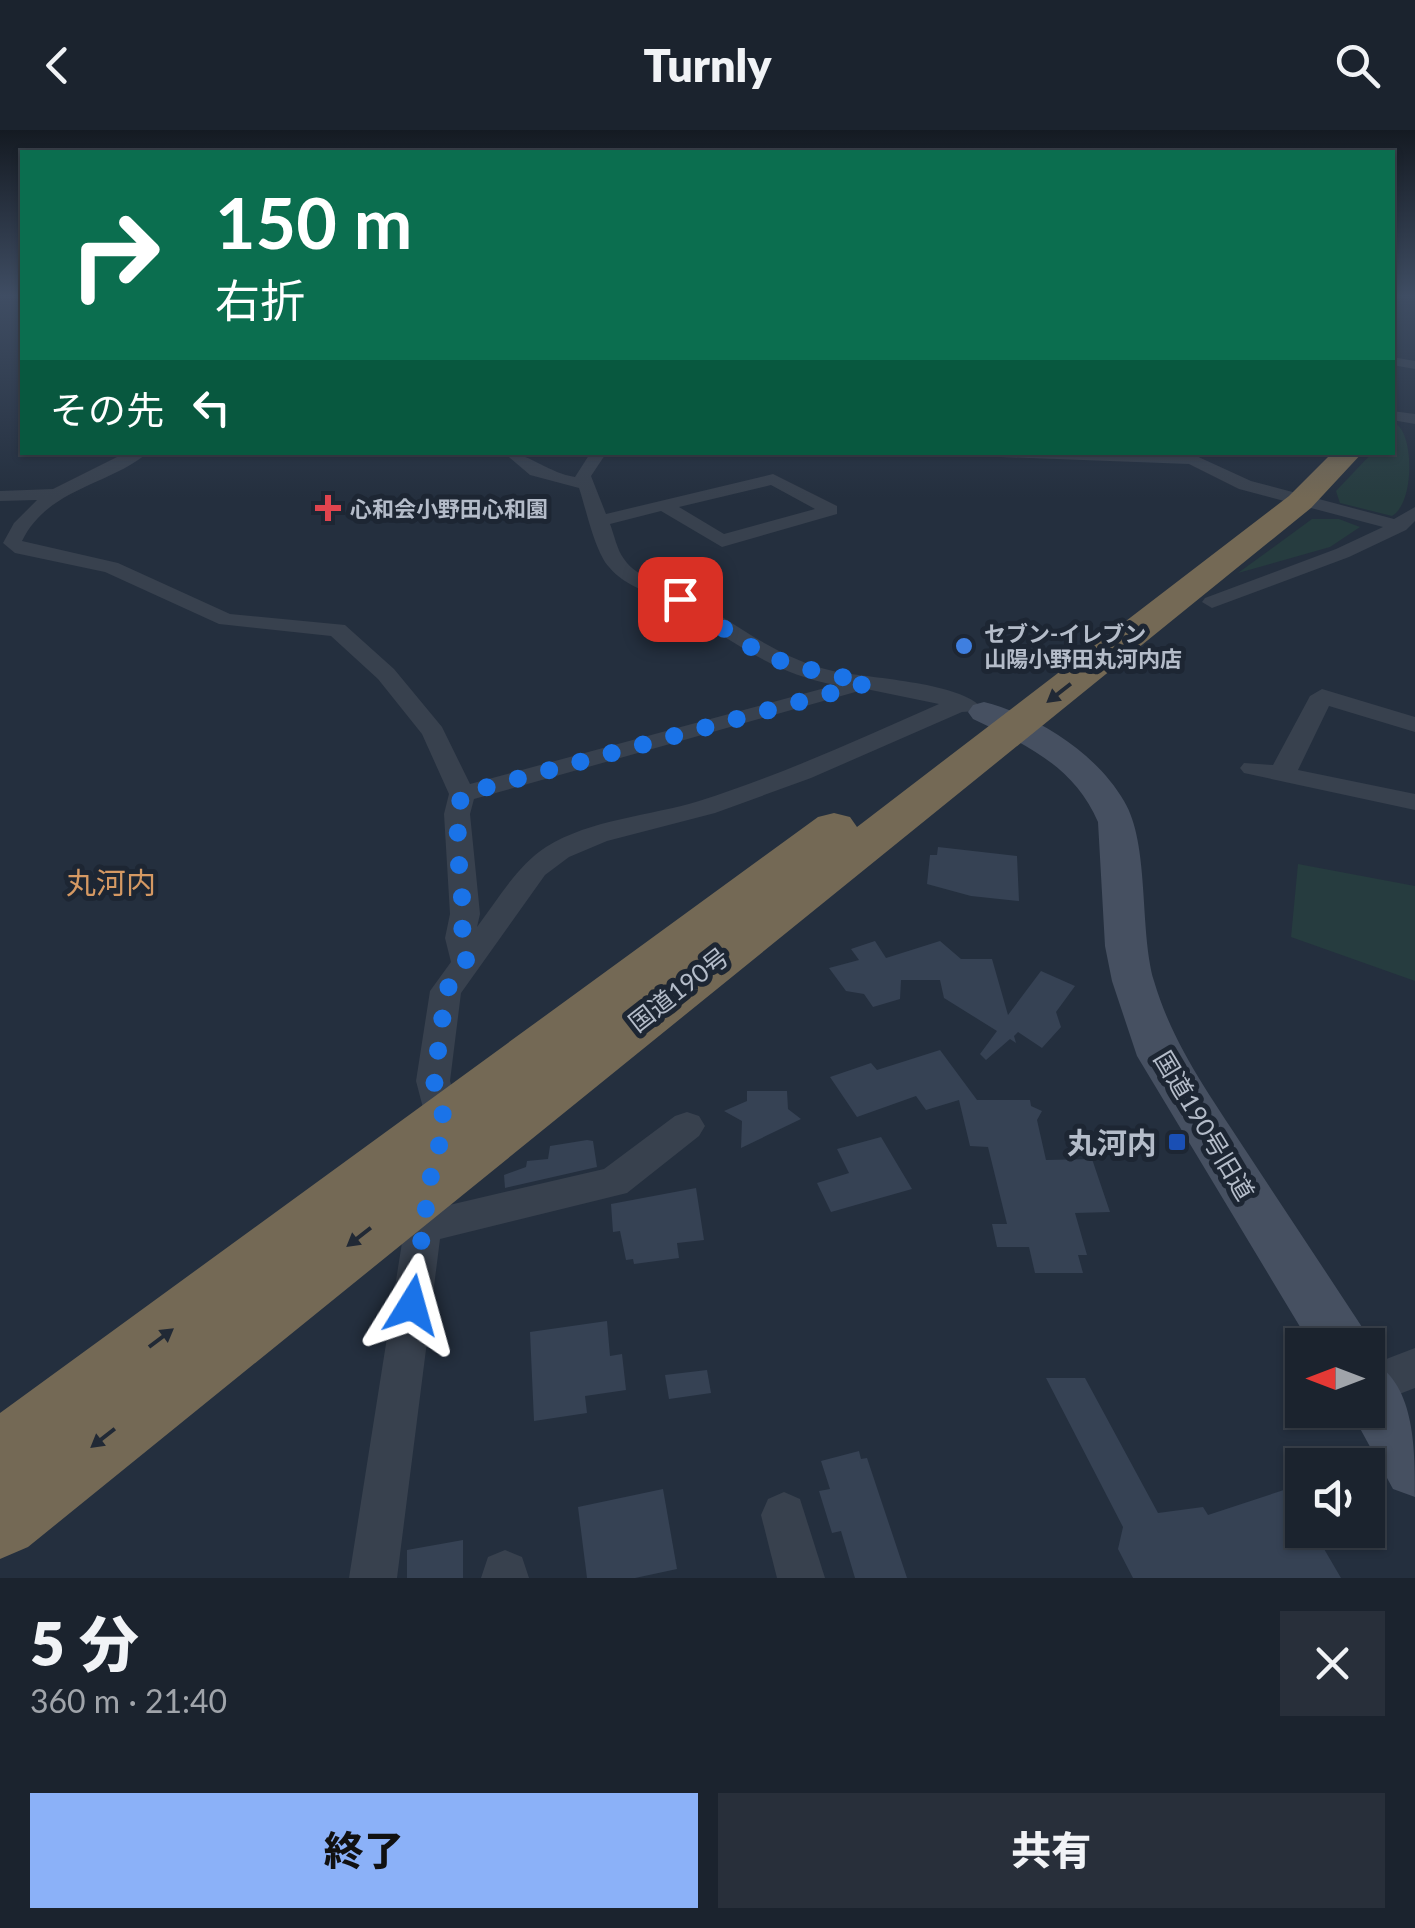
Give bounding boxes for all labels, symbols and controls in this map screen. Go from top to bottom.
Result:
icon: back [30,38,85,93]
text: Turnly [643,38,772,92]
icon: search [1330,38,1385,93]
text: 150 m [215,180,412,264]
icon: right [50,190,180,320]
text: 右折 [215,273,305,327]
icon: left [184,380,239,435]
text: その先 [50,386,164,432]
marker: 心和会小野田心和園 [315,495,341,521]
place label: 心和会小野田心和園 [350,495,548,522]
pin [638,557,723,642]
icon: arrive [653,572,708,627]
place label: セブン-イレブン 山陽小野田丸河内店 [984,620,1182,672]
marker: セブン-イレブン 山陽小野田丸河内店 [953,635,975,657]
one-way arrow [1046,682,1072,703]
district label: 丸河内 [66,864,156,900]
street label: 国道190号 [622,941,734,1037]
street label: 国道190号旧道 [1149,1045,1261,1205]
place label: 丸河内 [1067,1124,1157,1160]
marker: 丸河内 [1166,1131,1188,1153]
one-way arrow [346,1226,372,1247]
position arrow [360,1253,464,1357]
one-way arrow [148,1328,174,1348]
north arrow [1285,1328,1385,1428]
map controls [1285,1328,1385,1548]
one-way arrow [90,1427,116,1447]
button: sound [1285,1448,1385,1548]
text: 5 分 [30,1607,139,1679]
button: close [1280,1611,1385,1716]
text: 360 m · 21:40 [30,1681,227,1720]
button: 終了 [30,1793,698,1908]
button: 共有 [718,1793,1385,1908]

